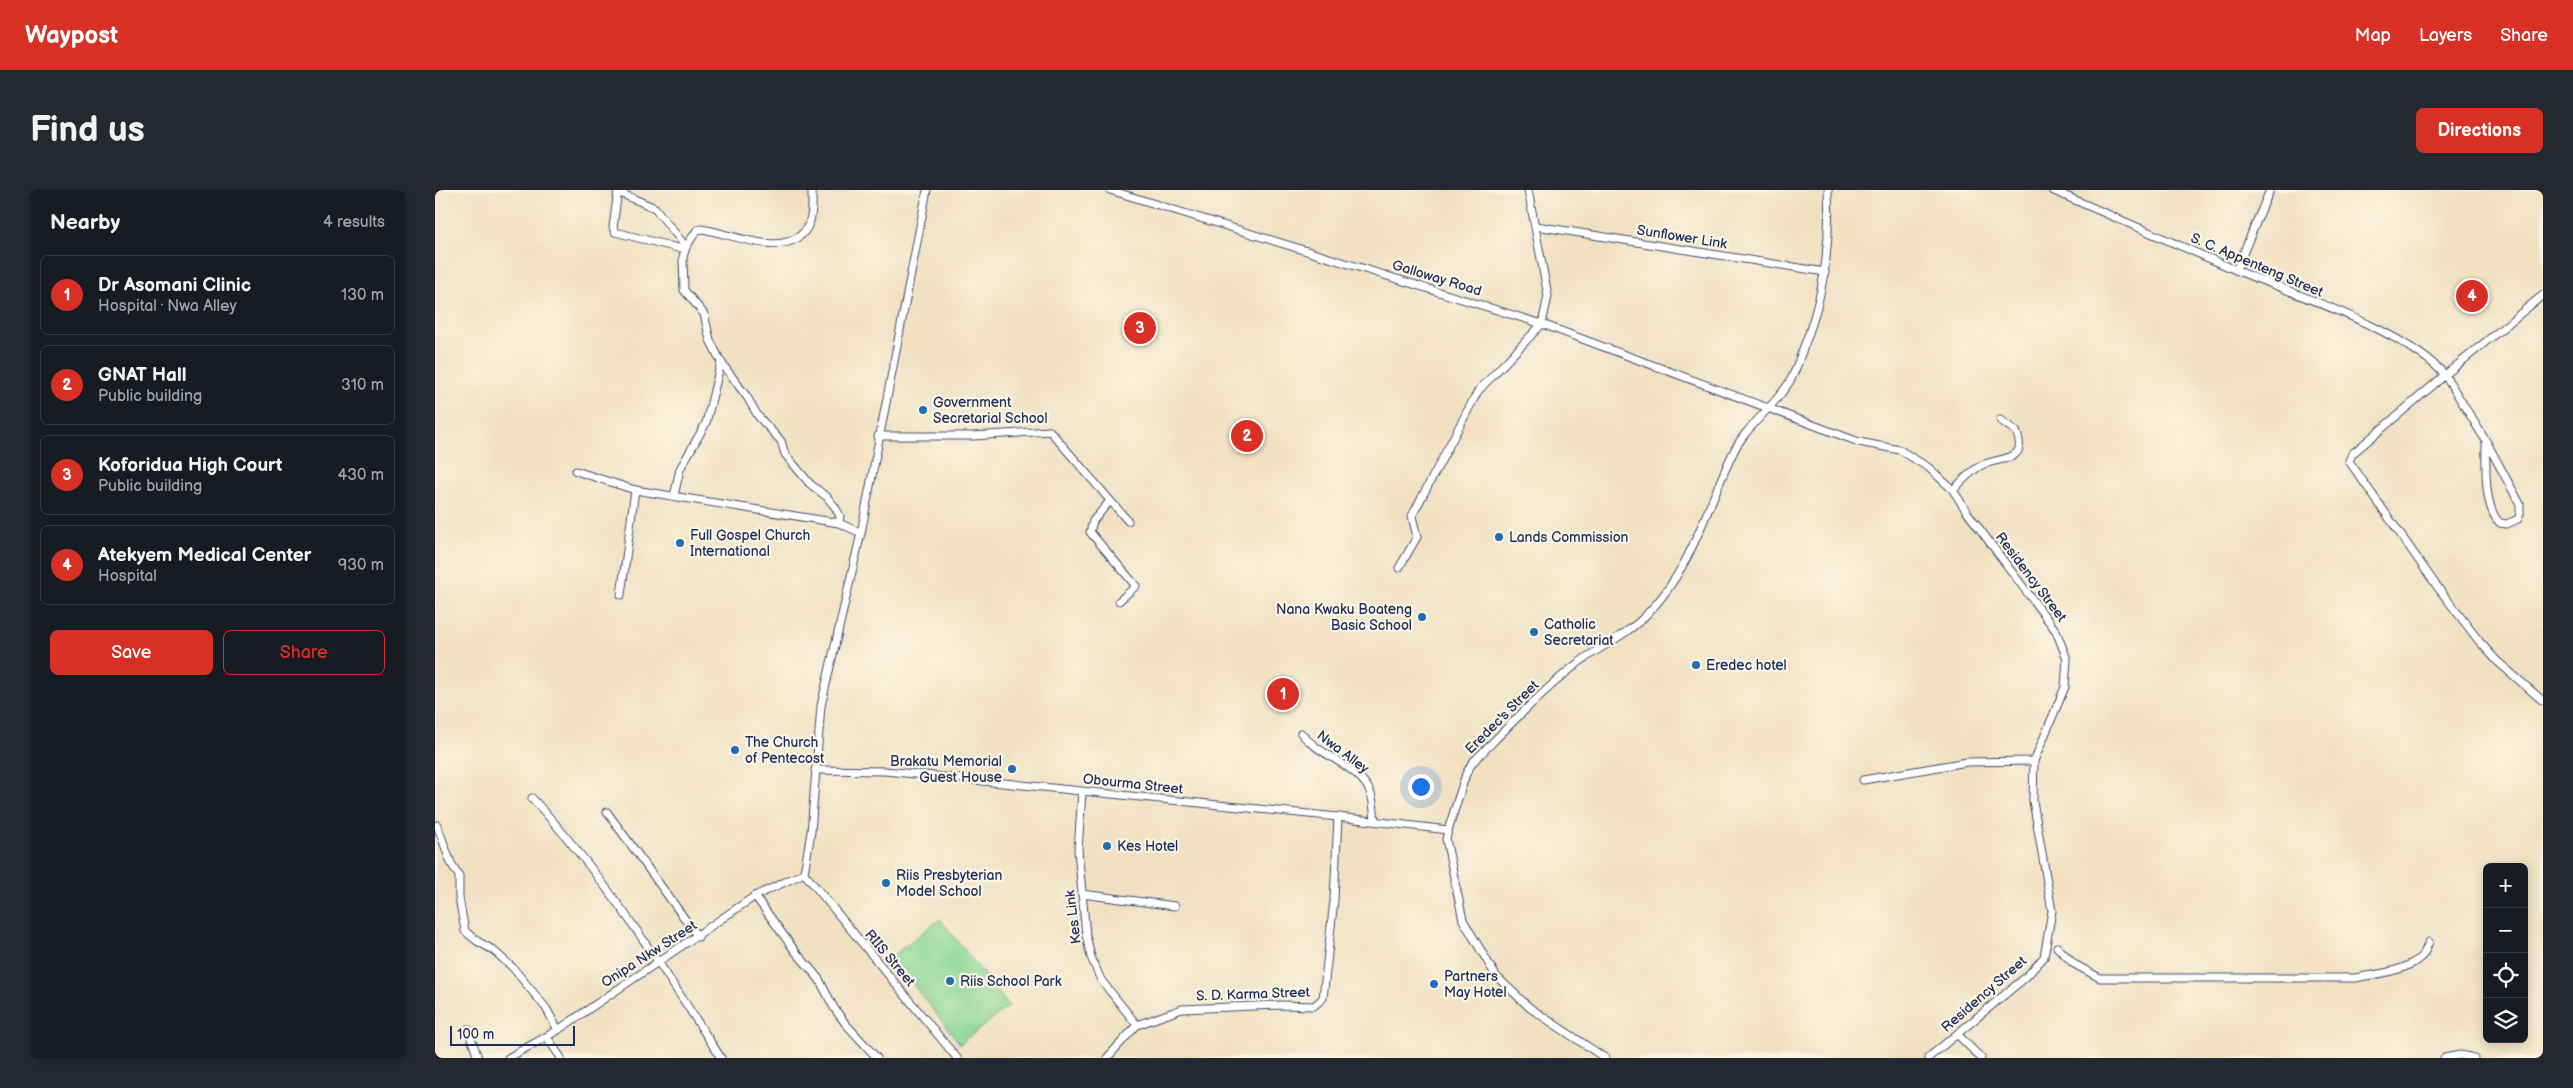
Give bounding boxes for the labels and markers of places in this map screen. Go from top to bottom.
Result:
pin: 4 [2456,277,2488,315]
pin: 3 [1124,309,1156,347]
place label: Government Secretarial School [933,394,1048,427]
marker: Government Secretarial School [917,404,929,416]
pin: 2 [1231,417,1263,455]
place label: Full Gospel Church International [690,527,810,560]
place label: Lands Commission [1509,529,1629,546]
marker: Lands Commission [1493,531,1505,543]
marker: Full Gospel Church International [674,537,686,549]
place label: Nana Kwaku Boateng Basic School [1276,601,1412,634]
marker: Nana Kwaku Boateng Basic School [1416,611,1428,623]
place label: Catholic Secretariat [1544,616,1614,649]
marker: Catholic Secretariat [1528,626,1540,638]
place label: Eredec hotel [1706,657,1787,674]
marker: Eredec hotel [1690,659,1702,671]
pin: 1 [1267,675,1299,713]
place label: The Church of Pentecost [745,734,825,767]
marker: The Church of Pentecost [729,744,741,756]
place label: Brakatu Memorial Guest House [890,753,1002,786]
marker: Brakatu Memorial Guest House [1006,763,1018,775]
place label: Kes Hotel [1117,838,1178,855]
marker: Kes Hotel [1101,840,1113,852]
place label: Riis Presbyterian Model School [896,867,1002,900]
marker: Riis Presbyterian Model School [880,877,892,889]
place label: Partners May Hotel [1444,968,1507,1001]
place label: Riis School Park [960,973,1062,990]
marker: Riis School Park [944,975,956,987]
marker: Partners May Hotel [1428,978,1440,990]

